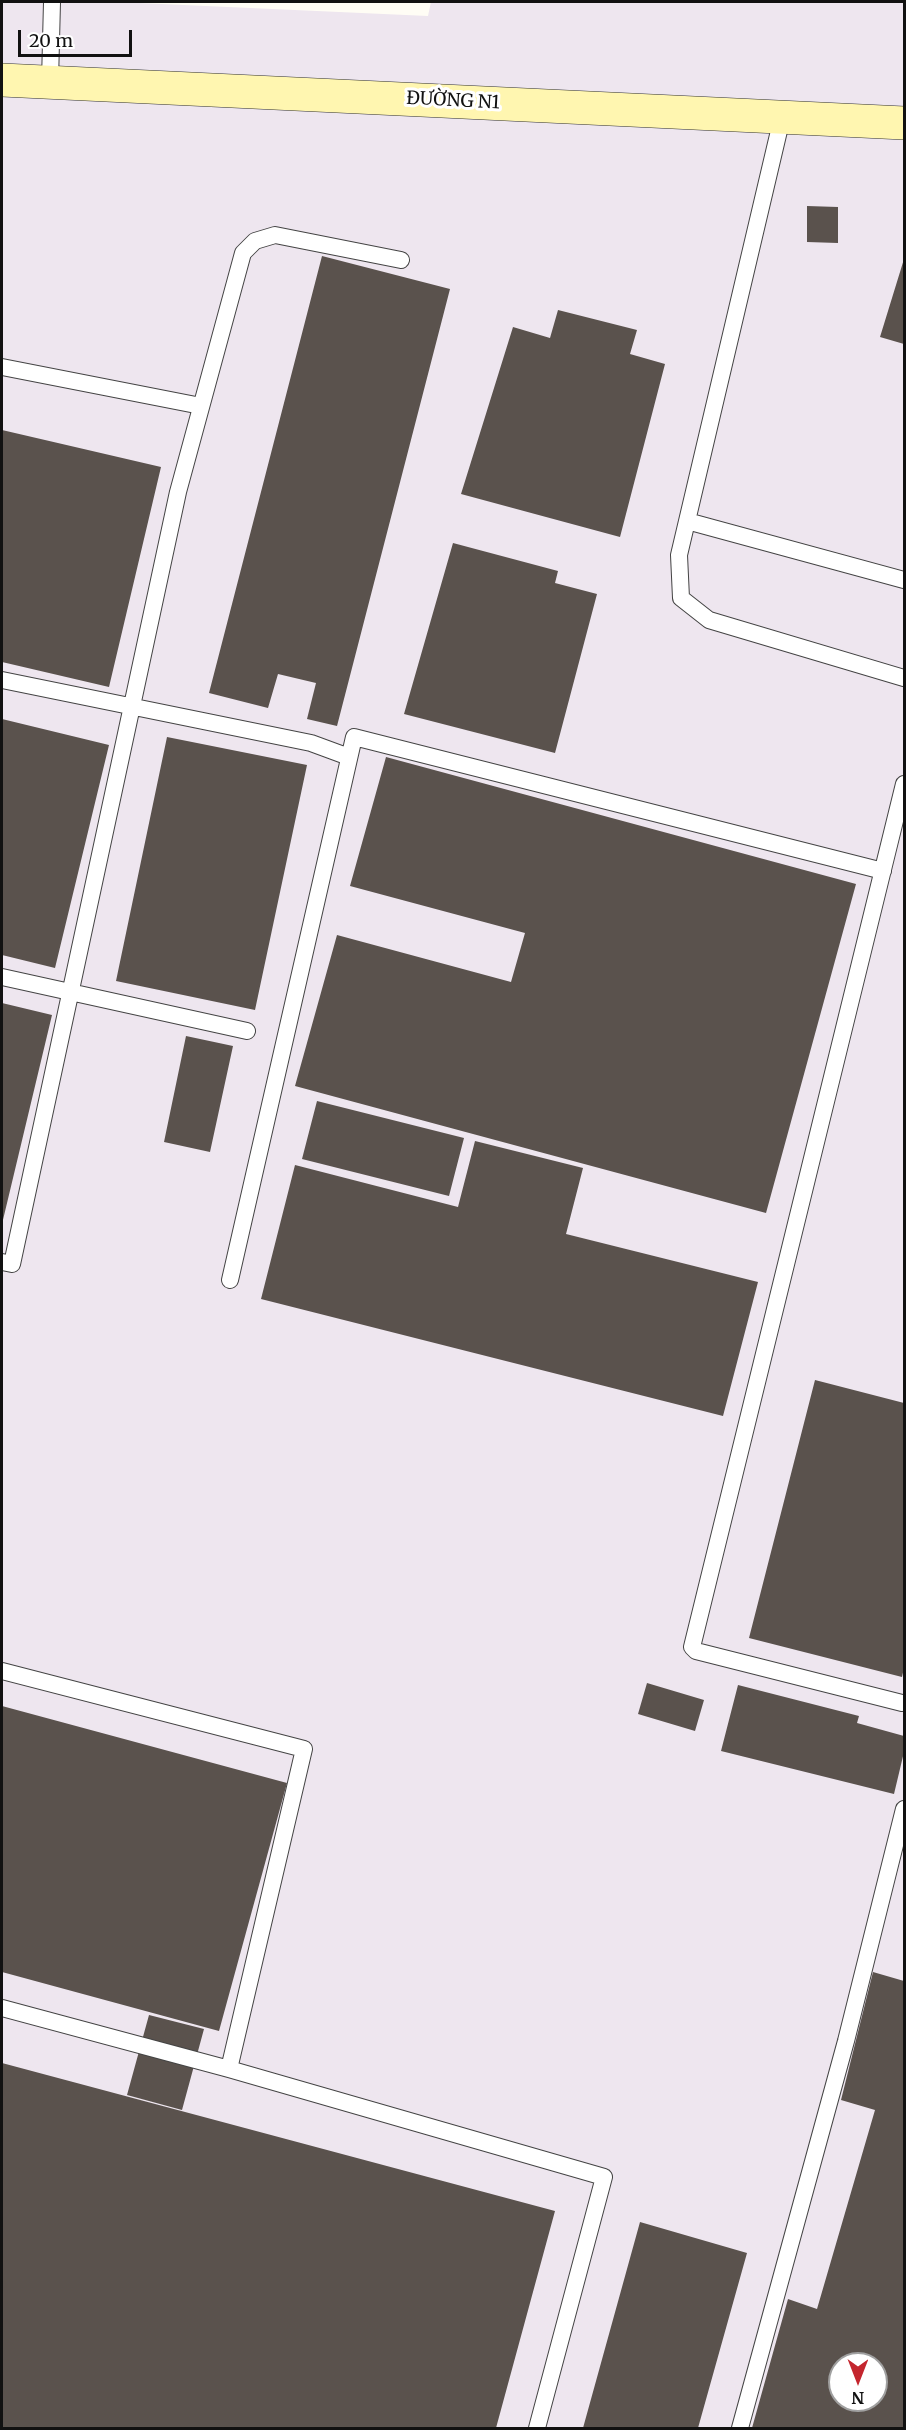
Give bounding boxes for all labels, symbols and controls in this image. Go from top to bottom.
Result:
scale bar [21,18,135,56]
text: 20 m [29,29,73,52]
street label: ĐƯỜNG N1 [406,88,500,114]
north arrow [828,2352,888,2412]
text: N [852,2388,864,2408]

